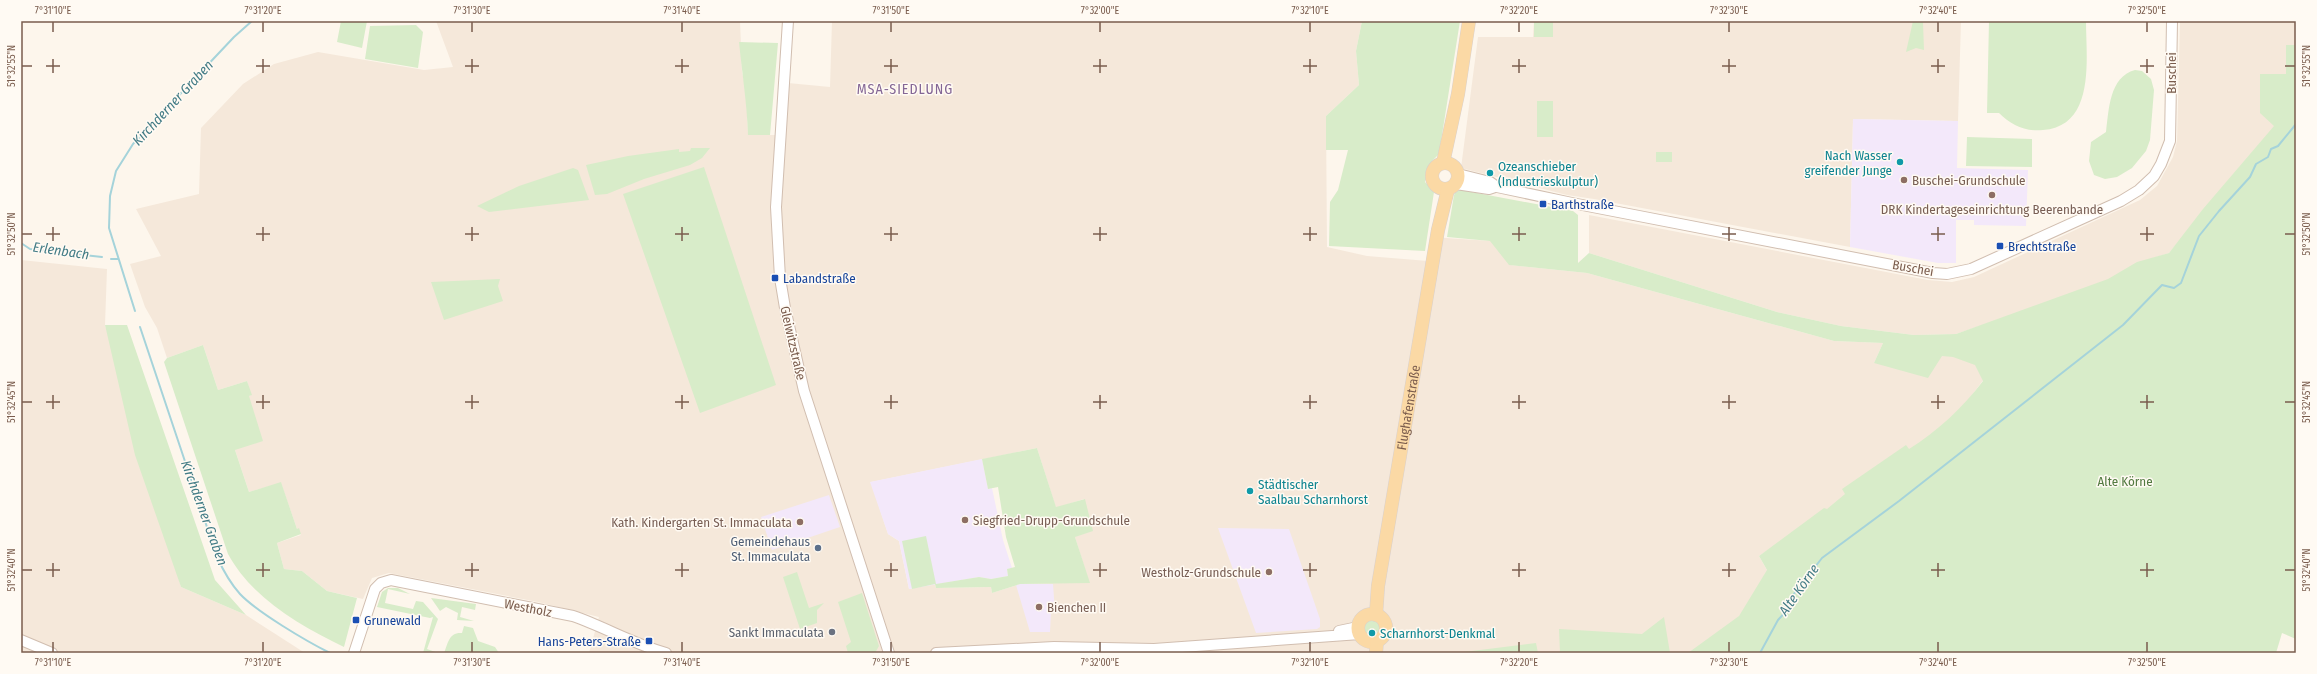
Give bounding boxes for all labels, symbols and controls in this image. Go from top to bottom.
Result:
text: 7°31'10"E [35,5,72,17]
text: 7°31'20"E [244,5,282,17]
text: 7°31'30"E [453,5,491,17]
text: 7°31'40"E [663,5,701,17]
text: 7°31'50"E [872,5,910,17]
text: 7°32'00"E [1081,5,1120,17]
text: 7°32'10"E [1291,5,1329,17]
text: 7°32'20"E [1500,5,1538,17]
text: 7°32'30"E [1710,5,1748,17]
text: 7°32'40"E [1919,5,1957,17]
text: 7°32'50"E [2128,5,2166,17]
text: 51°32'55"N [6,45,18,87]
text: 51°32'55"N [2301,45,2313,87]
street label: Buschei [2164,52,2179,94]
water label: Kirchderner Graben [129,57,217,149]
district label: MSA-SIEDLUNG [857,81,953,98]
place label: Nach Wasser greifender Junge [1804,148,1892,178]
marker: Nach Wasser greifender Junge [1895,157,1905,167]
place label: Ozeanschieber (Industrieskulptur) [1498,159,1598,189]
marker: Ozeanschieber (Industrieskulptur) [1485,168,1495,178]
place label: Buschei-Grundschule [1912,173,2026,188]
marker: Buschei-Grundschule [1899,175,1909,185]
marker: DRK Kindertageseinrichtung Beerenbande [1987,190,1997,200]
place label: Barthstraße [1551,197,1614,212]
marker: Barthstraße [1538,199,1548,209]
place label: DRK Kindertageseinrichtung Beerenbande [1881,202,2103,217]
text: 51°32'50"N [6,212,18,256]
text: 51°32'50"N [2301,212,2313,256]
water label: Erlenbach [32,239,90,263]
place label: Brechtstraße [2008,239,2076,254]
marker: Brechtstraße [1995,241,2005,251]
street label: Buschei [1891,257,1935,279]
place label: Labandstraße [783,271,856,286]
marker: Labandstraße [770,273,780,283]
street label: Gleiwitzstraße [777,305,809,381]
street label: Flughafenstraße [1394,364,1423,451]
text: 51°32'45"N [6,381,18,423]
text: 51°32'45"N [2301,381,2313,423]
water label: Kirchderner Graben [177,458,231,568]
park label: Alte Körne [2097,474,2153,489]
place label: Städtischer Saalbau Scharnhorst [1258,477,1369,507]
marker: Städtischer Saalbau Scharnhorst [1245,486,1255,496]
place label: Siegfried-Drupp-Grundschule [973,513,1130,528]
place label: Kath. Kindergarten St. Immaculata [611,515,792,530]
marker: Siegfried-Drupp-Grundschule [960,515,970,525]
marker: Kath. Kindergarten St. Immaculata [795,517,805,527]
place label: Gemeindehaus St. Immaculata [731,534,810,564]
marker: Gemeindehaus St. Immaculata [813,543,823,553]
text: 51°32'40"N [6,549,18,591]
text: 51°32'40"N [2301,549,2313,591]
water label: Alte Körne [1775,561,1823,620]
place label: Westholz-Grundschule [1141,565,1261,580]
marker: Westholz-Grundschule [1264,567,1274,577]
street label: Westholz [503,596,553,620]
place label: Bienchen II [1047,600,1106,615]
marker: Bienchen II [1034,602,1044,612]
place label: Grunewald [364,613,421,628]
marker: Grunewald [351,615,361,625]
place label: Sankt Immaculata [729,625,824,640]
place label: Scharnhorst-Denkmal [1380,626,1496,641]
marker: Sankt Immaculata [827,627,837,637]
marker: Scharnhorst-Denkmal [1367,628,1377,638]
place label: Hans-Peters-Straße [538,634,641,649]
marker: Hans-Peters-Straße [644,636,654,646]
text: 7°31'10"E [35,657,72,669]
text: 7°31'20"E [244,657,282,669]
text: 7°31'30"E [453,657,491,669]
text: 7°31'40"E [663,657,701,669]
text: 7°31'50"E [872,657,910,669]
text: 7°32'00"E [1081,657,1120,669]
text: 7°32'10"E [1291,657,1329,669]
text: 7°32'20"E [1500,657,1538,669]
text: 7°32'30"E [1710,657,1748,669]
text: 7°32'40"E [1919,657,1957,669]
text: 7°32'50"E [2128,657,2166,669]

